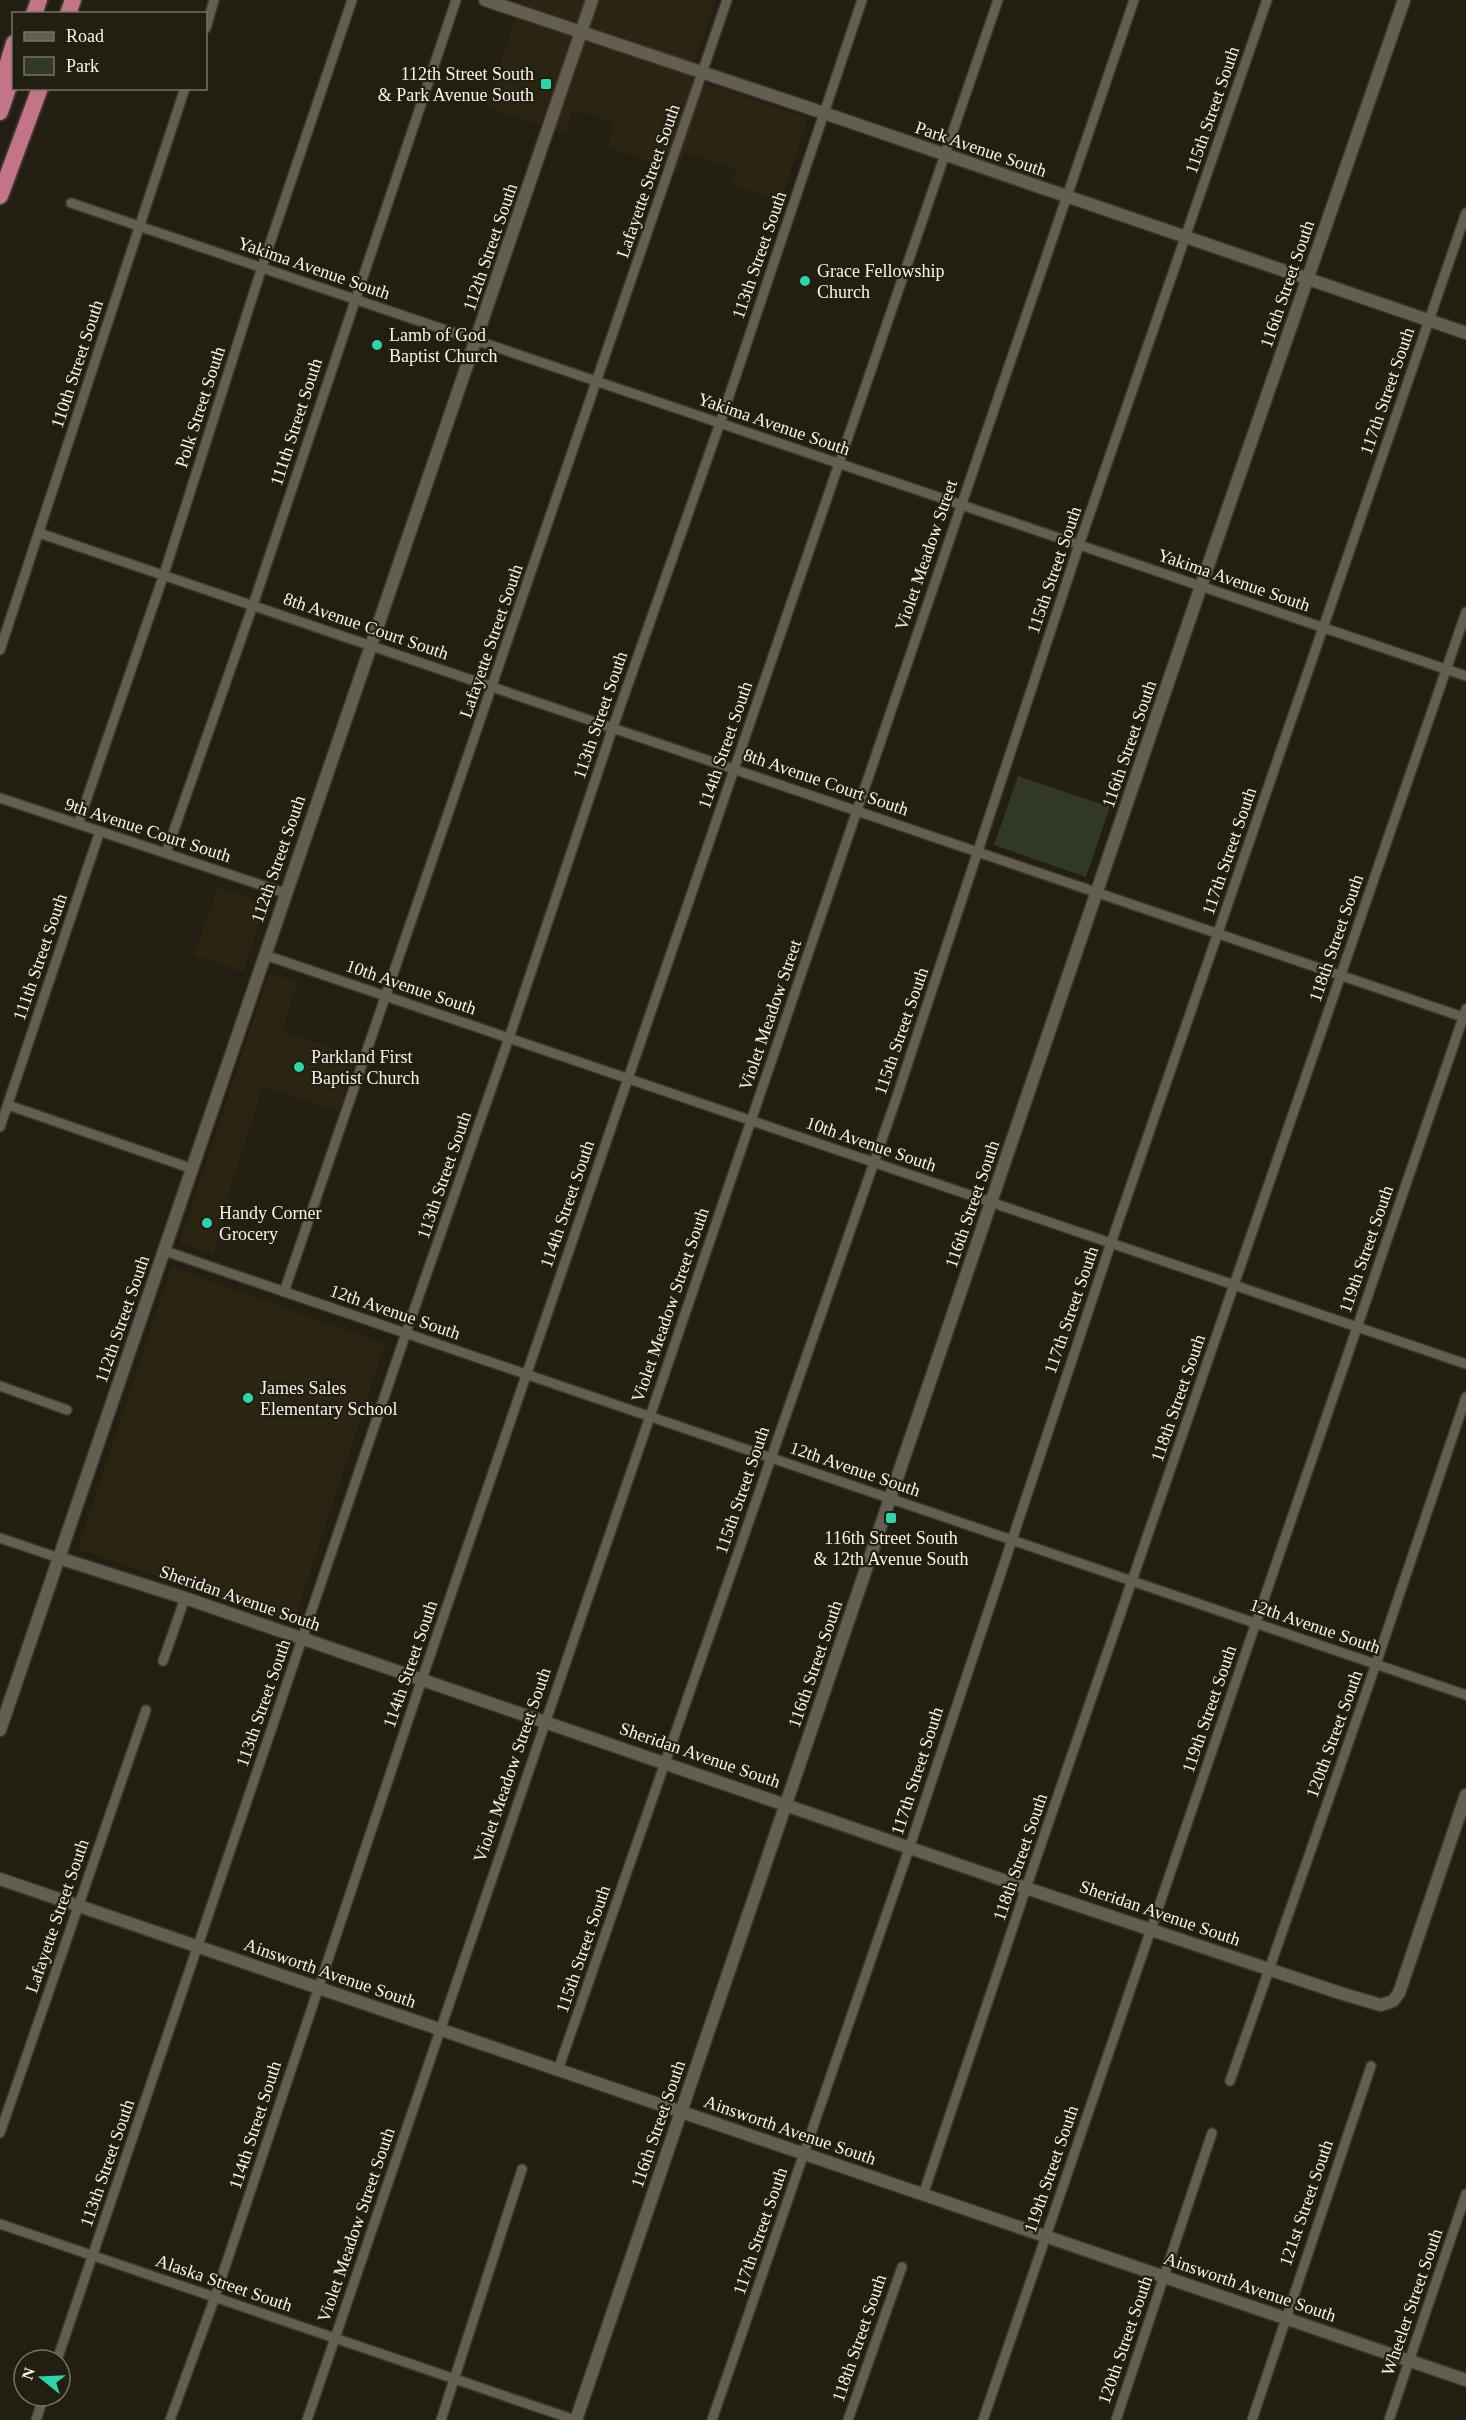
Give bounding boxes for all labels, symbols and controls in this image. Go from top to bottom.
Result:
legend [12,12,207,90]
text: Road [66,26,104,46]
street label: 115th Street South [1181,44,1243,176]
text: Park [66,56,99,76]
place label: 112th Street South & Park Avenue South [378,64,534,105]
marker: 112th Street South & Park Avenue South [539,77,553,91]
street label: Lafayette Street South [612,102,684,260]
street label: Park Avenue South [913,117,1049,181]
street label: 112th Street South [459,181,521,313]
street label: 113th Street South [728,189,790,321]
street label: 116th Street South [1256,218,1318,350]
street label: Yakima Avenue South [235,233,393,303]
place label: Grace Fellowship Church [817,261,944,302]
marker: Grace Fellowship Church [798,274,812,288]
street label: 110th Street South [47,298,107,430]
place label: Lamb of God Baptist Church [389,325,498,366]
street label: 117th Street South [1356,325,1418,457]
marker: Lamb of God Baptist Church [370,338,384,352]
street label: Polk Street South [171,344,229,470]
street label: 111th Street South [266,356,326,488]
street label: Yakima Avenue South [695,389,853,459]
street label: Violet Meadow Street [891,477,961,633]
street label: 115th Street South [1023,504,1085,636]
street label: Yakima Avenue South [1155,545,1313,615]
street label: Lafayette Street South [455,562,527,720]
street label: 8th Avenue Court South [281,588,451,664]
street label: 113th Street South [569,649,631,781]
street label: 116th Street South [1098,678,1160,810]
street label: 114th Street South [694,679,756,811]
street label: 8th Avenue Court South [741,744,911,820]
street label: 117th Street South [1198,785,1260,917]
street label: 112th Street South [247,793,309,925]
street label: 9th Avenue Court South [63,794,233,866]
street label: 118th Street South [1305,872,1367,1004]
street label: 111th Street South [9,891,71,1023]
street label: Violet Meadow Street [735,937,805,1093]
street label: 10th Avenue South [343,955,479,1019]
street label: 115th Street South [870,965,932,1097]
place label: Parkland First Baptist Church [311,1047,420,1088]
marker: Parkland First Baptist Church [292,1060,306,1074]
street label: 113th Street South [413,1109,475,1241]
street label: 10th Avenue South [803,1112,939,1176]
street label: 114th Street South [536,1138,598,1270]
street label: 116th Street South [941,1138,1003,1270]
street label: 119th Street South [1335,1183,1397,1315]
place label: Handy Corner Grocery [219,1203,321,1244]
street label: Violet Meadow Street South [627,1205,713,1405]
marker: Handy Corner Grocery [200,1216,214,1230]
street label: 117th Street South [1040,1244,1102,1376]
street label: 112th Street South [91,1253,153,1385]
street label: 12th Avenue South [327,1280,463,1344]
street label: 118th Street South [1147,1332,1209,1464]
place label: James Sales Elementary School [260,1378,397,1419]
marker: James Sales Elementary School [241,1391,255,1405]
street label: 115th Street South [711,1424,773,1556]
street label: 12th Avenue South [787,1437,923,1501]
marker: 116th Street South & 12th Avenue South [884,1511,898,1525]
place label: 116th Street South & 12th Avenue South [813,1528,969,1569]
street label: Sheridan Avenue South [157,1561,323,1635]
street label: 12th Avenue South [1247,1594,1383,1658]
street label: 114th Street South [379,1598,441,1730]
street label: 116th Street South [784,1598,846,1730]
street label: 113th Street South [232,1637,294,1769]
street label: 119th Street South [1178,1643,1240,1775]
street label: Violet Meadow Street South [469,1665,555,1865]
street label: 120th Street South [1302,1668,1366,1800]
street label: 117th Street South [887,1705,947,1837]
street label: Sheridan Avenue South [617,1718,783,1792]
street label: 118th Street South [989,1791,1051,1923]
street label: Lafayette Street South [21,1837,93,1995]
street label: Sheridan Avenue South [1077,1876,1243,1950]
street label: 115th Street South [552,1883,614,2015]
street label: Ainsworth Avenue South [241,1934,419,2012]
street label: 116th Street South [627,2058,689,2190]
street label: 114th Street South [225,2059,285,2191]
street label: Ainsworth Avenue South [701,2091,879,2169]
street label: 113th Street South [76,2097,138,2229]
street label: 119th Street South [1020,2103,1082,2235]
street label: Violet Meadow Street South [313,2125,399,2325]
street label: 121st Street South [1275,2137,1337,2269]
street label: 117th Street South [729,2165,791,2297]
street label: Wheeler Street South [1377,2226,1447,2378]
street label: Ainsworth Avenue South [1161,2248,1339,2326]
street label: Alaska Street South [153,2250,295,2316]
street label: 118th Street South [828,2272,890,2404]
street label: 120th Street South [1094,2273,1156,2407]
north arrow [12,2348,72,2408]
text: N [18,2365,38,2382]

